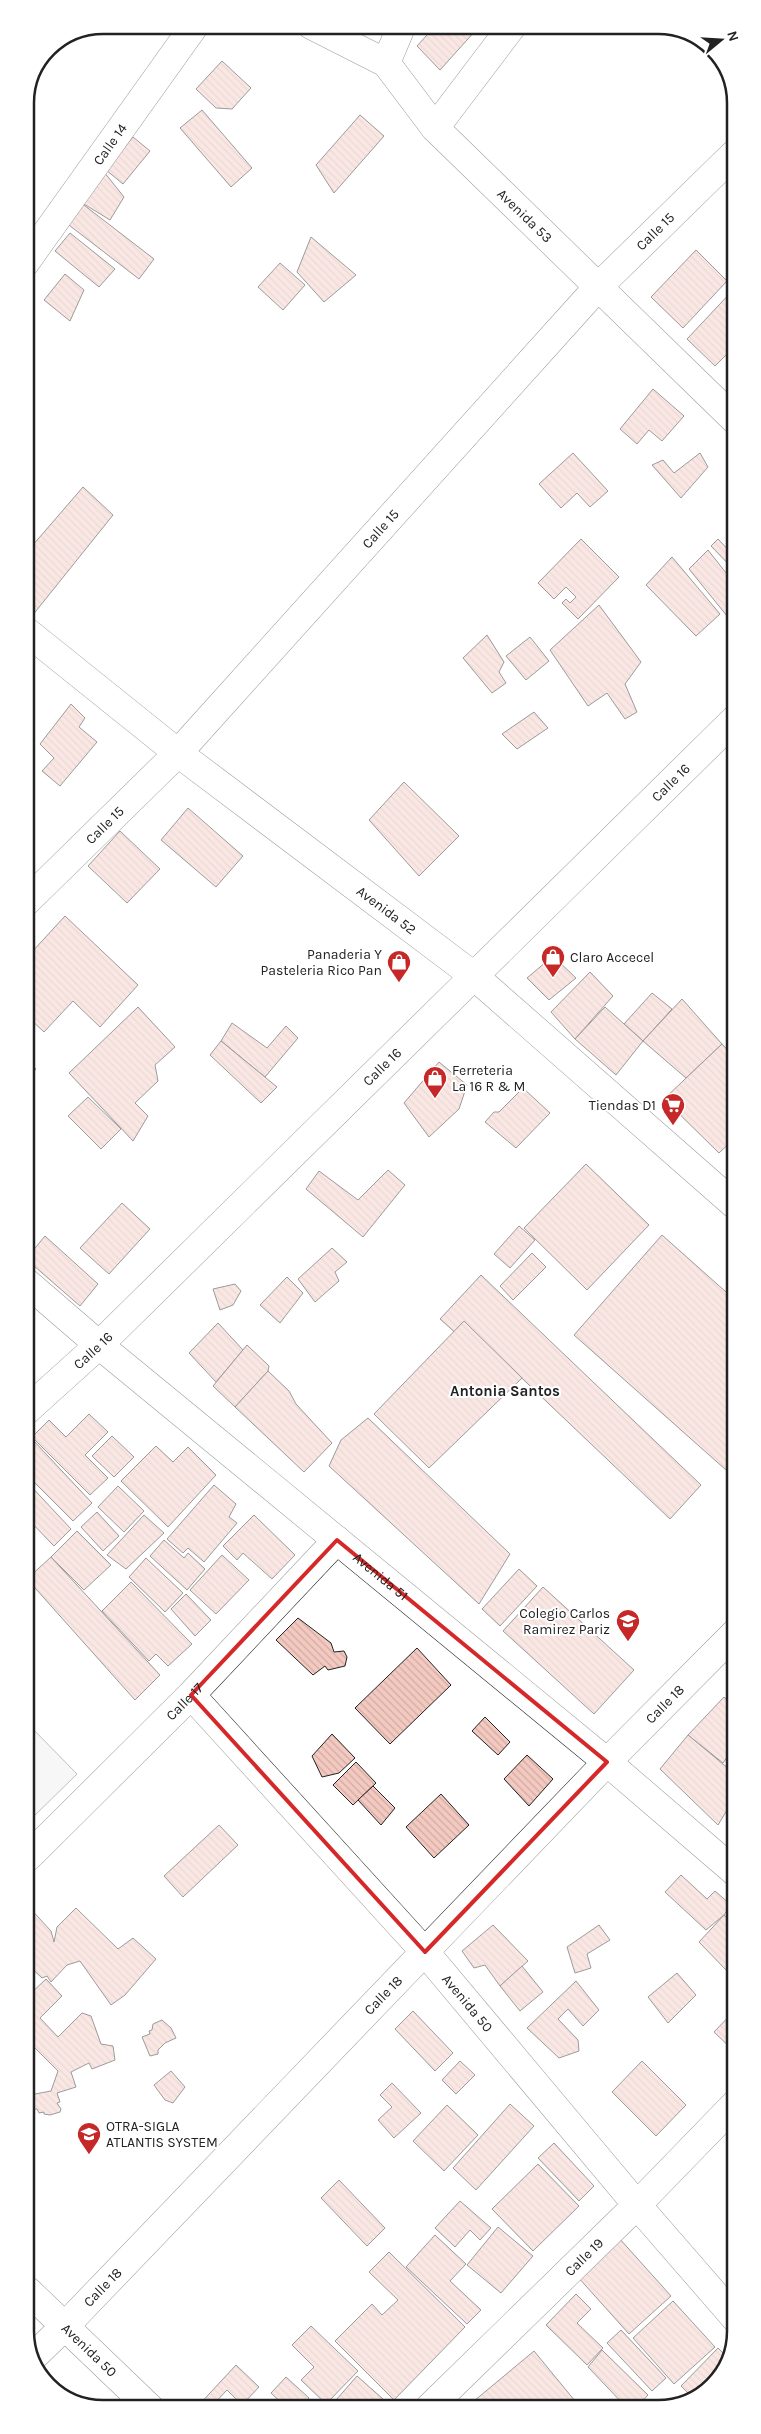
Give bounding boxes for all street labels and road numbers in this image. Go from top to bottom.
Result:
street label: Calle 14 [89,120,131,168]
street label: Avenida 53 [494,185,556,246]
street label: Calle 15 [632,209,678,254]
street label: Calle 15 [358,505,402,552]
street label: Calle 16 [648,760,693,805]
street label: Calle 15 [82,802,127,848]
street label: Avenida 52 [353,882,420,938]
street label: Calle 16 [359,1044,405,1089]
street label: Calle 16 [70,1328,116,1373]
street label: Avenida 51 [350,1549,412,1604]
street label: Calle 17 [162,1679,207,1724]
street label: Calle 18 [642,1681,688,1727]
street label: Avenida 50 [439,1971,497,2035]
street label: Calle 18 [360,1972,406,2018]
street label: Calle 19 [561,2234,607,2279]
street label: Calle 18 [80,2264,125,2310]
street label: Avenida 50 [58,2319,121,2380]

